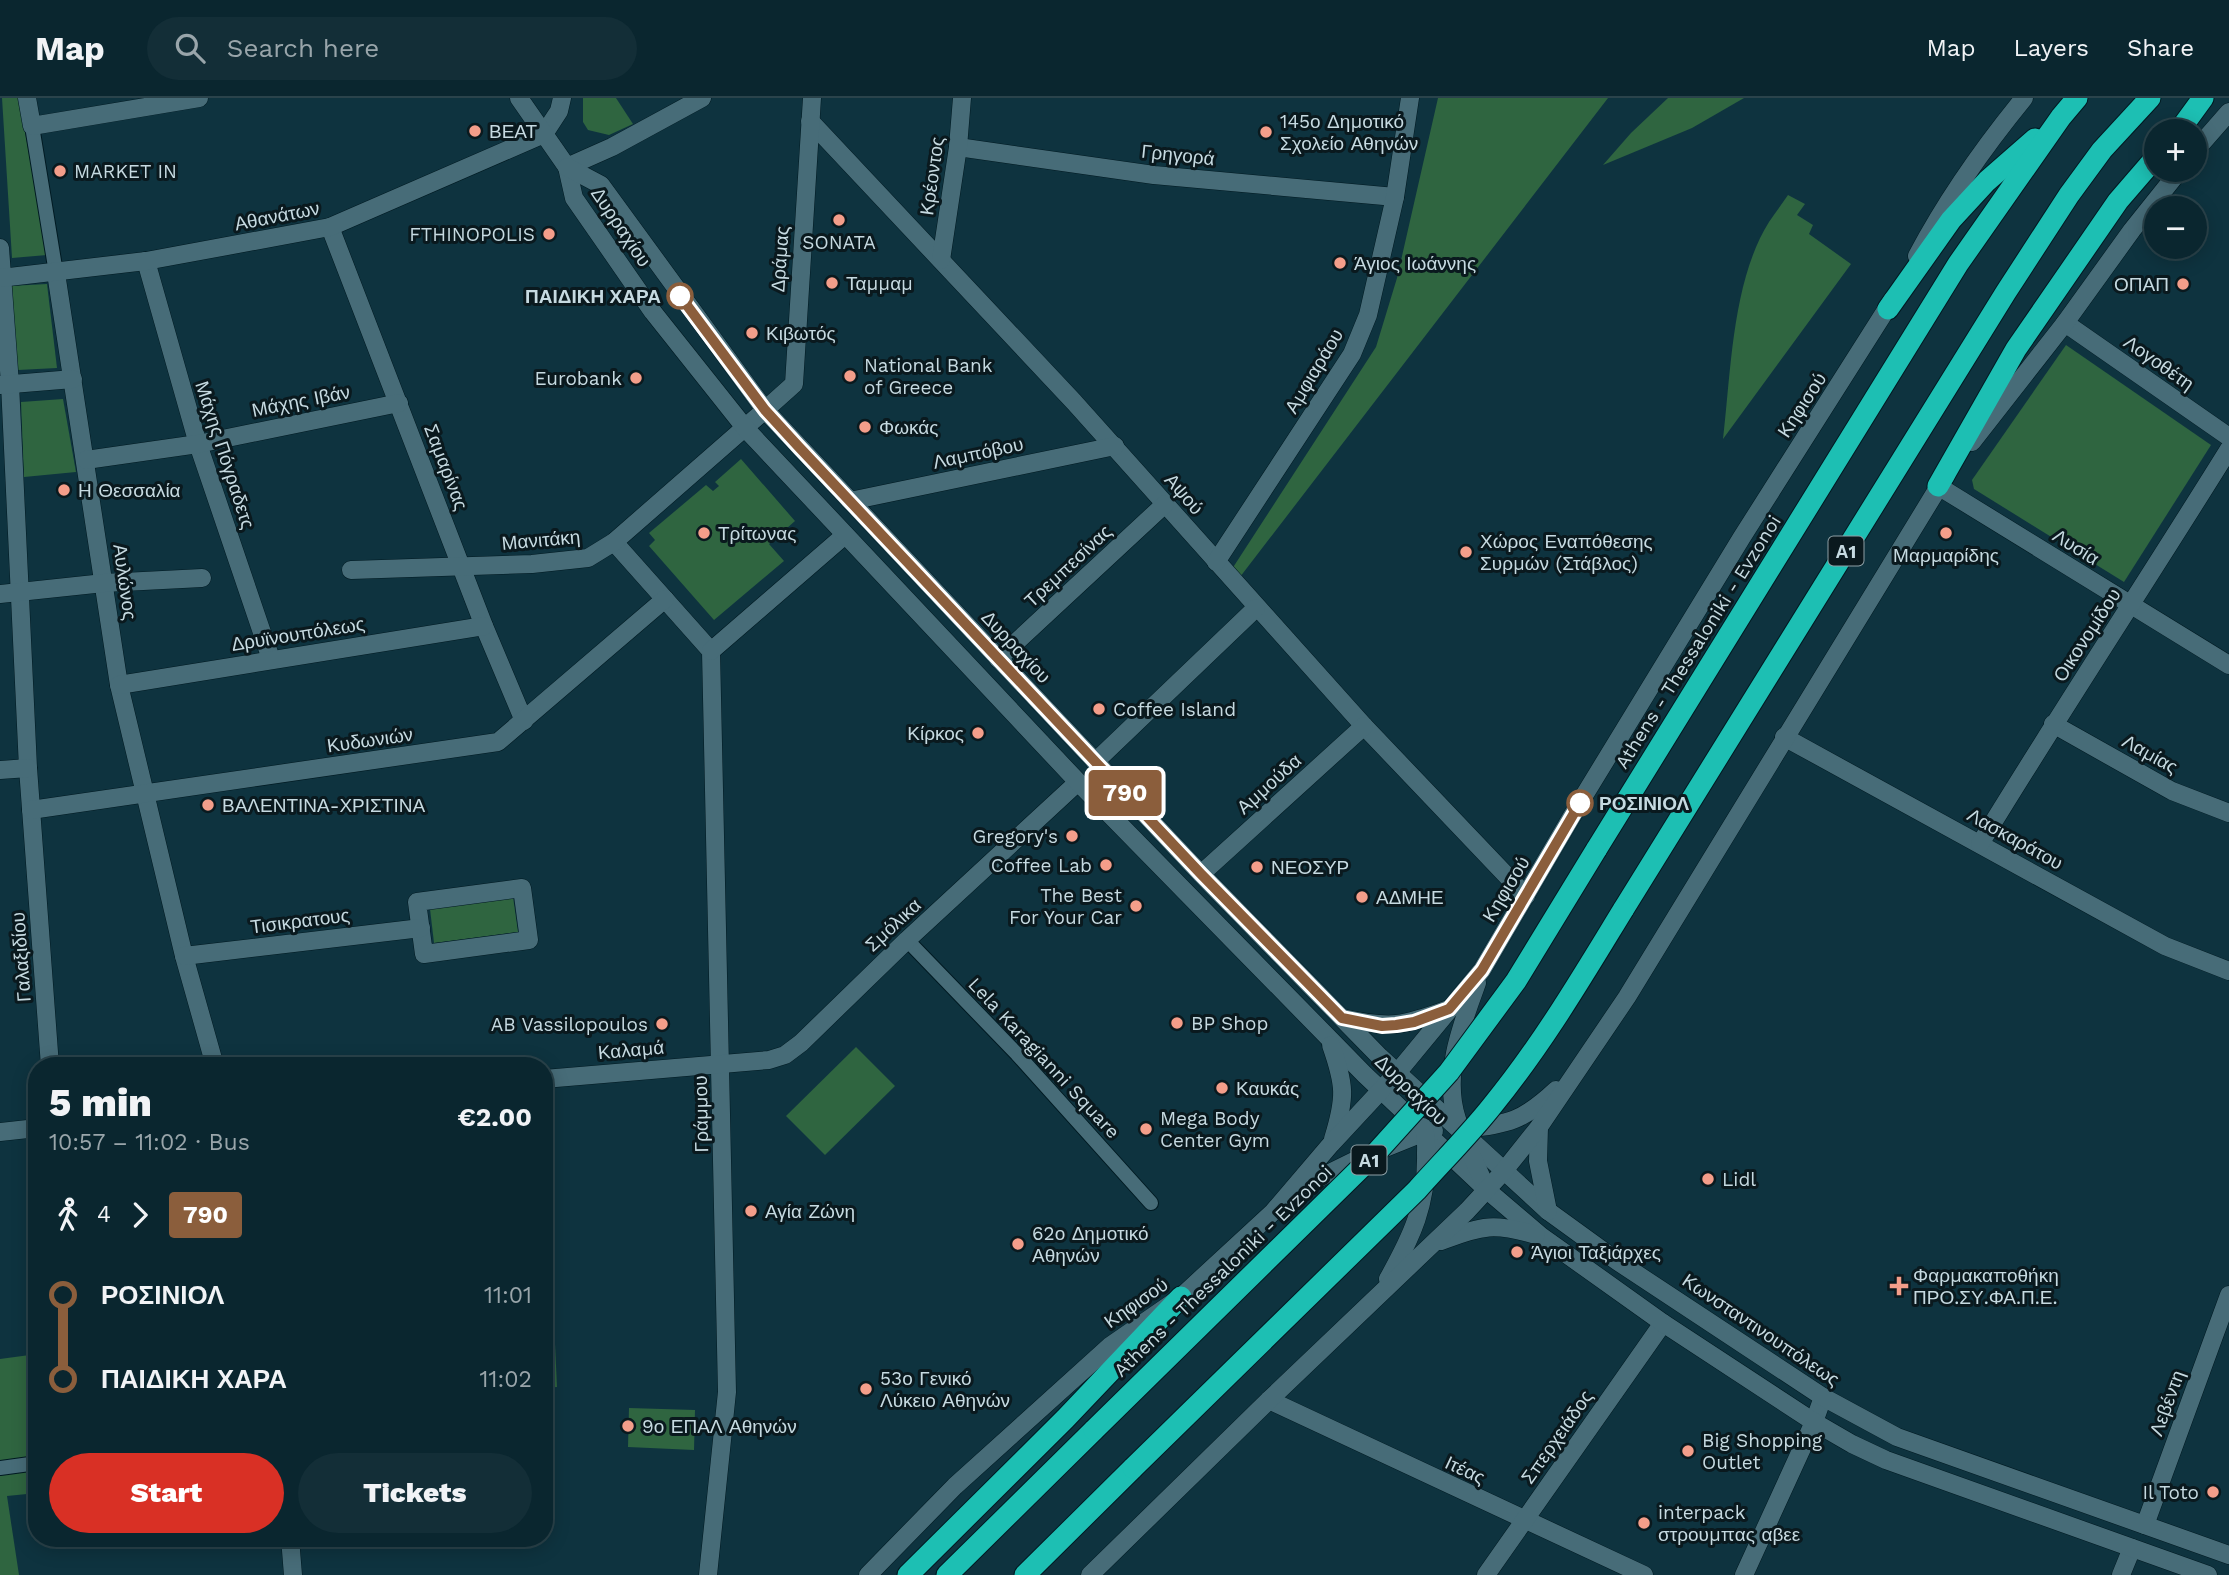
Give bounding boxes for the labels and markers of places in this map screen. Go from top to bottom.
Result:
place label: 145ο Δημοτικό Σχολείο Αθηνών [1280,110,1418,155]
place label: ΒΕΑΤ [489,120,538,143]
marker: ΒΕΑΤ [467,123,483,139]
marker: 145ο Δημοτικό Σχολείο Αθηνών [1258,124,1274,140]
place label: MARKET IN [74,160,177,183]
marker: MARKET IN [52,163,68,179]
marker: SONATA [831,212,847,228]
place label: FTHINOPOLIS [409,223,535,246]
marker: FTHINOPOLIS [541,226,557,242]
place label: SONATA [802,231,876,254]
place label: Άγιος Ιωάννης [1354,252,1476,275]
marker: Άγιος Ιωάννης [1332,255,1348,271]
place label: Ταμμαμ [846,272,913,295]
place label: ΟΠΑΠ [2114,273,2169,296]
marker: Ταμμαμ [824,275,840,291]
marker: ΟΠΑΠ [2175,276,2191,292]
marker: ΠΑΙΔΙΚΗ ΧΑΡΑ [667,283,693,309]
place label: ΠΑΙΔΙΚΗ ΧΑΡΑ [525,285,661,308]
place label: Κιβωτός [766,322,836,345]
marker: Κιβωτός [744,325,760,341]
place label: National Bank of Greece [864,354,993,399]
place label: Eurobank [534,367,622,390]
marker: National Bank of Greece [842,368,858,384]
marker: Eurobank [628,370,644,386]
place label: Φωκάς [879,416,938,439]
marker: Φωκάς [857,419,873,435]
place label: Η Θεσσαλία [78,479,181,502]
marker: Η Θεσσαλία [56,482,72,498]
place label: Τρίτωνας [718,522,796,545]
marker: Τρίτωνας [696,525,712,541]
marker: Μαρμαρίδης [1938,525,1954,541]
place label: Χώρος Εναπόθεσης Συρμών (Στάβλος) [1480,530,1653,575]
marker: Χώρος Εναπόθεσης Συρμών (Στάβλος) [1458,544,1474,560]
place label: Μαρμαρίδης [1893,544,1999,567]
place label: Coffee Island [1113,698,1236,721]
marker: Coffee Island [1091,701,1107,717]
place label: Κίρκος [907,722,964,745]
marker: Κίρκος [970,725,986,741]
marker: ΡΟΣΙΝΙΟΛ [1567,790,1593,816]
place label: ΡΟΣΙΝΙΟΛ [1599,792,1689,815]
place label: ΒΑΛΕΝΤΙΝΑ-ΧΡΙΣΤΙΝΑ [222,794,425,817]
marker: ΒΑΛΕΝΤΙΝΑ-ΧΡΙΣΤΙΝΑ [200,797,216,813]
place label: Gregory's [973,825,1058,848]
marker: Gregory's [1064,828,1080,844]
place label: Coffee Lab [991,854,1092,877]
place label: ΝΕΟΣΥΡ [1271,856,1349,879]
marker: Coffee Lab [1098,857,1114,873]
marker: ΝΕΟΣΥΡ [1249,859,1265,875]
place label: The Best For Your Car [1009,884,1122,929]
place label: ΑΔΜΗΕ [1376,886,1444,909]
marker: ΑΔΜΗΕ [1354,889,1370,905]
marker: The Best For Your Car [1128,898,1144,914]
place label: BP Shop [1191,1012,1268,1035]
place label: AB Vassilopoulos [491,1013,648,1036]
marker: BP Shop [1169,1015,1185,1031]
marker: AB Vassilopoulos [654,1016,670,1032]
place label: Καυκάς [1236,1077,1299,1100]
marker: Καυκάς [1214,1080,1230,1096]
place label: Mega Body Center Gym [1160,1107,1270,1152]
marker: Mega Body Center Gym [1138,1121,1154,1137]
place label: Lidl [1722,1168,1756,1191]
marker: Lidl [1700,1171,1716,1187]
place label: Αγία Ζώνη [765,1200,855,1223]
marker: Αγία Ζώνη [743,1203,759,1219]
place label: 62ο Δημοτικό Αθηνών [1032,1222,1149,1267]
marker: 62ο Δημοτικό Αθηνών [1010,1236,1026,1252]
place label: Άγιοι Ταξιάρχες [1531,1241,1661,1264]
marker: Άγιοι Ταξιάρχες [1509,1244,1525,1260]
place label: Φαρμακαποθήκη ΠΡΟ.ΣΥ.ΦΑ.Π.Ε. [1913,1264,2059,1309]
marker: Φαρμακαποθήκη ΠΡΟ.ΣΥ.ΦΑ.Π.Ε. [1891,1278,1907,1294]
place label: 53ο Γενικό Λύκειο Αθηνών [880,1367,1010,1412]
marker: 53ο Γενικό Λύκειο Αθηνών [858,1381,874,1397]
place label: 9ο ΕΠΑΛ Αθηνών [642,1415,797,1438]
marker: 9ο ΕΠΑΛ Αθηνών [620,1418,636,1434]
place label: Big Shopping Outlet [1702,1429,1823,1474]
marker: Big Shopping Outlet [1680,1443,1696,1459]
place label: Il Toto [2142,1481,2199,1504]
marker: Il Toto [2205,1484,2221,1500]
place label: interpack στρουμπας αβεε [1658,1501,1801,1546]
marker: interpack στρουμπας αβεε [1636,1515,1652,1531]

